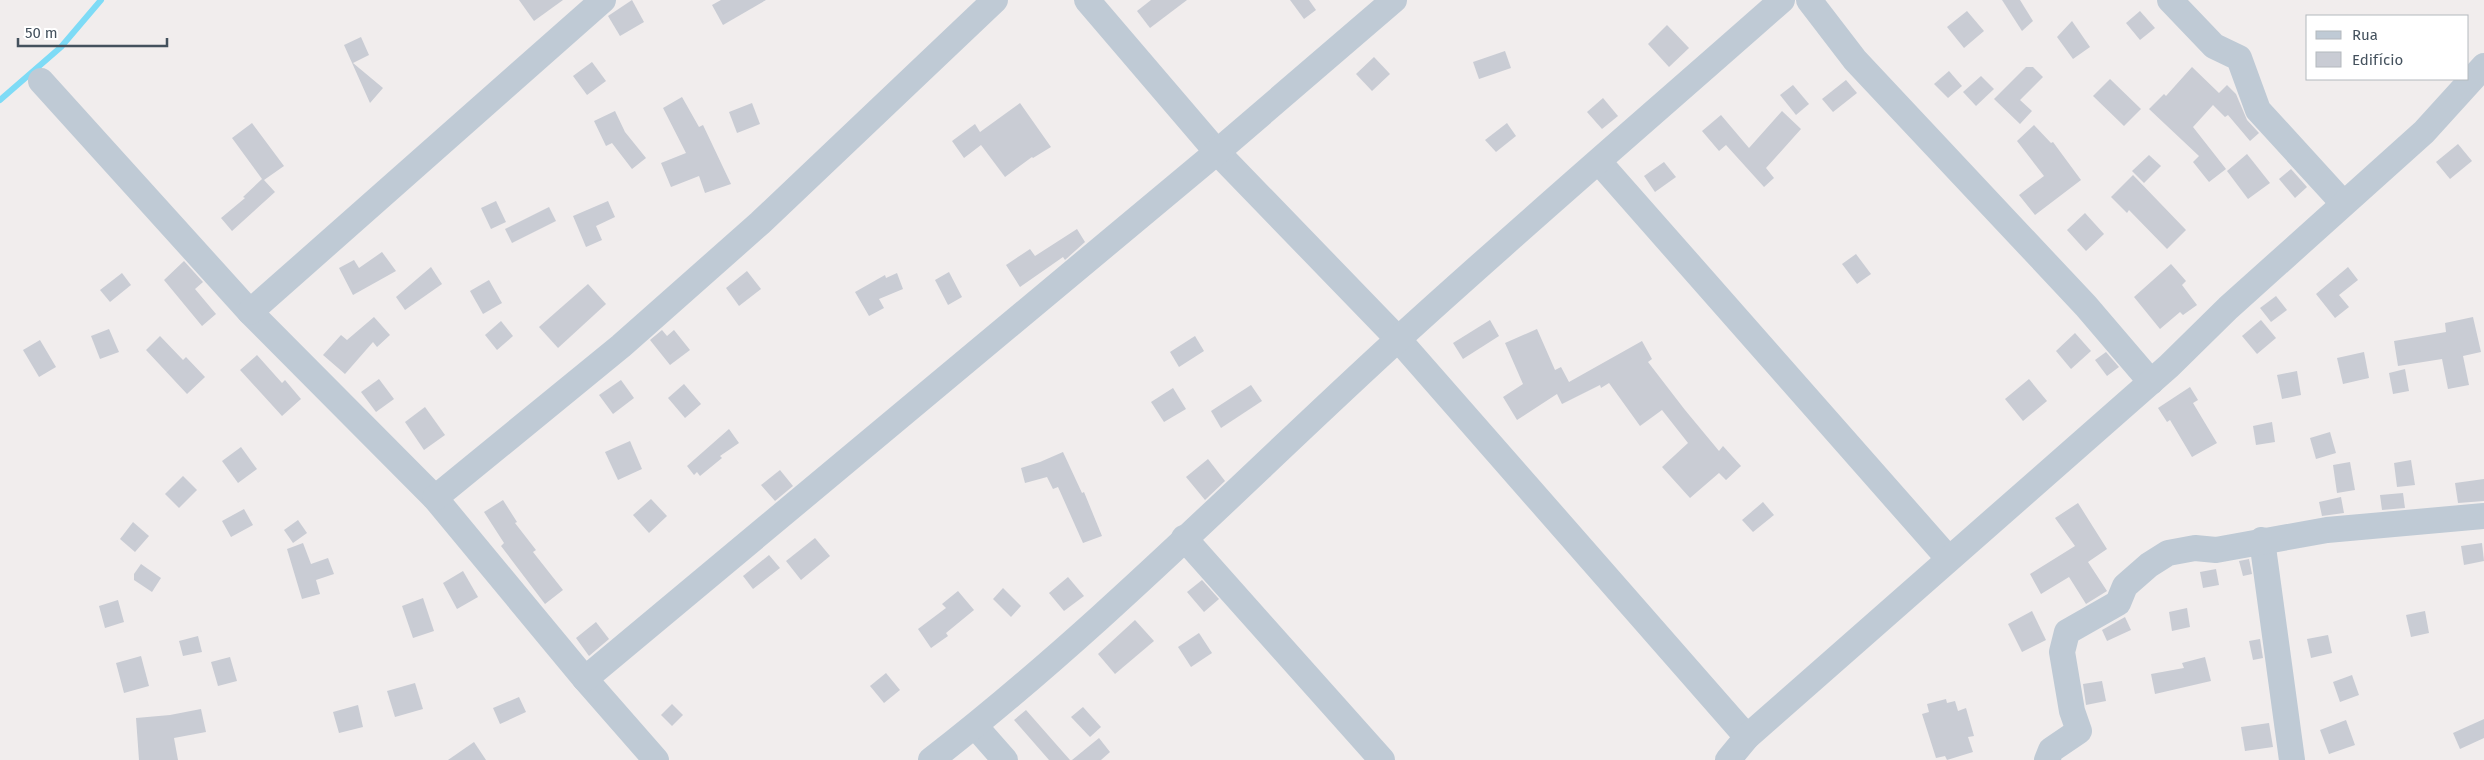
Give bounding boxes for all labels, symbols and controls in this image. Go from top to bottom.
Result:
scale bar [18,15,166,47]
legend [2306,15,2469,80]
text: 50 m [25,24,58,42]
text: Rua [2352,26,2378,44]
text: Edifício [2352,51,2403,69]

